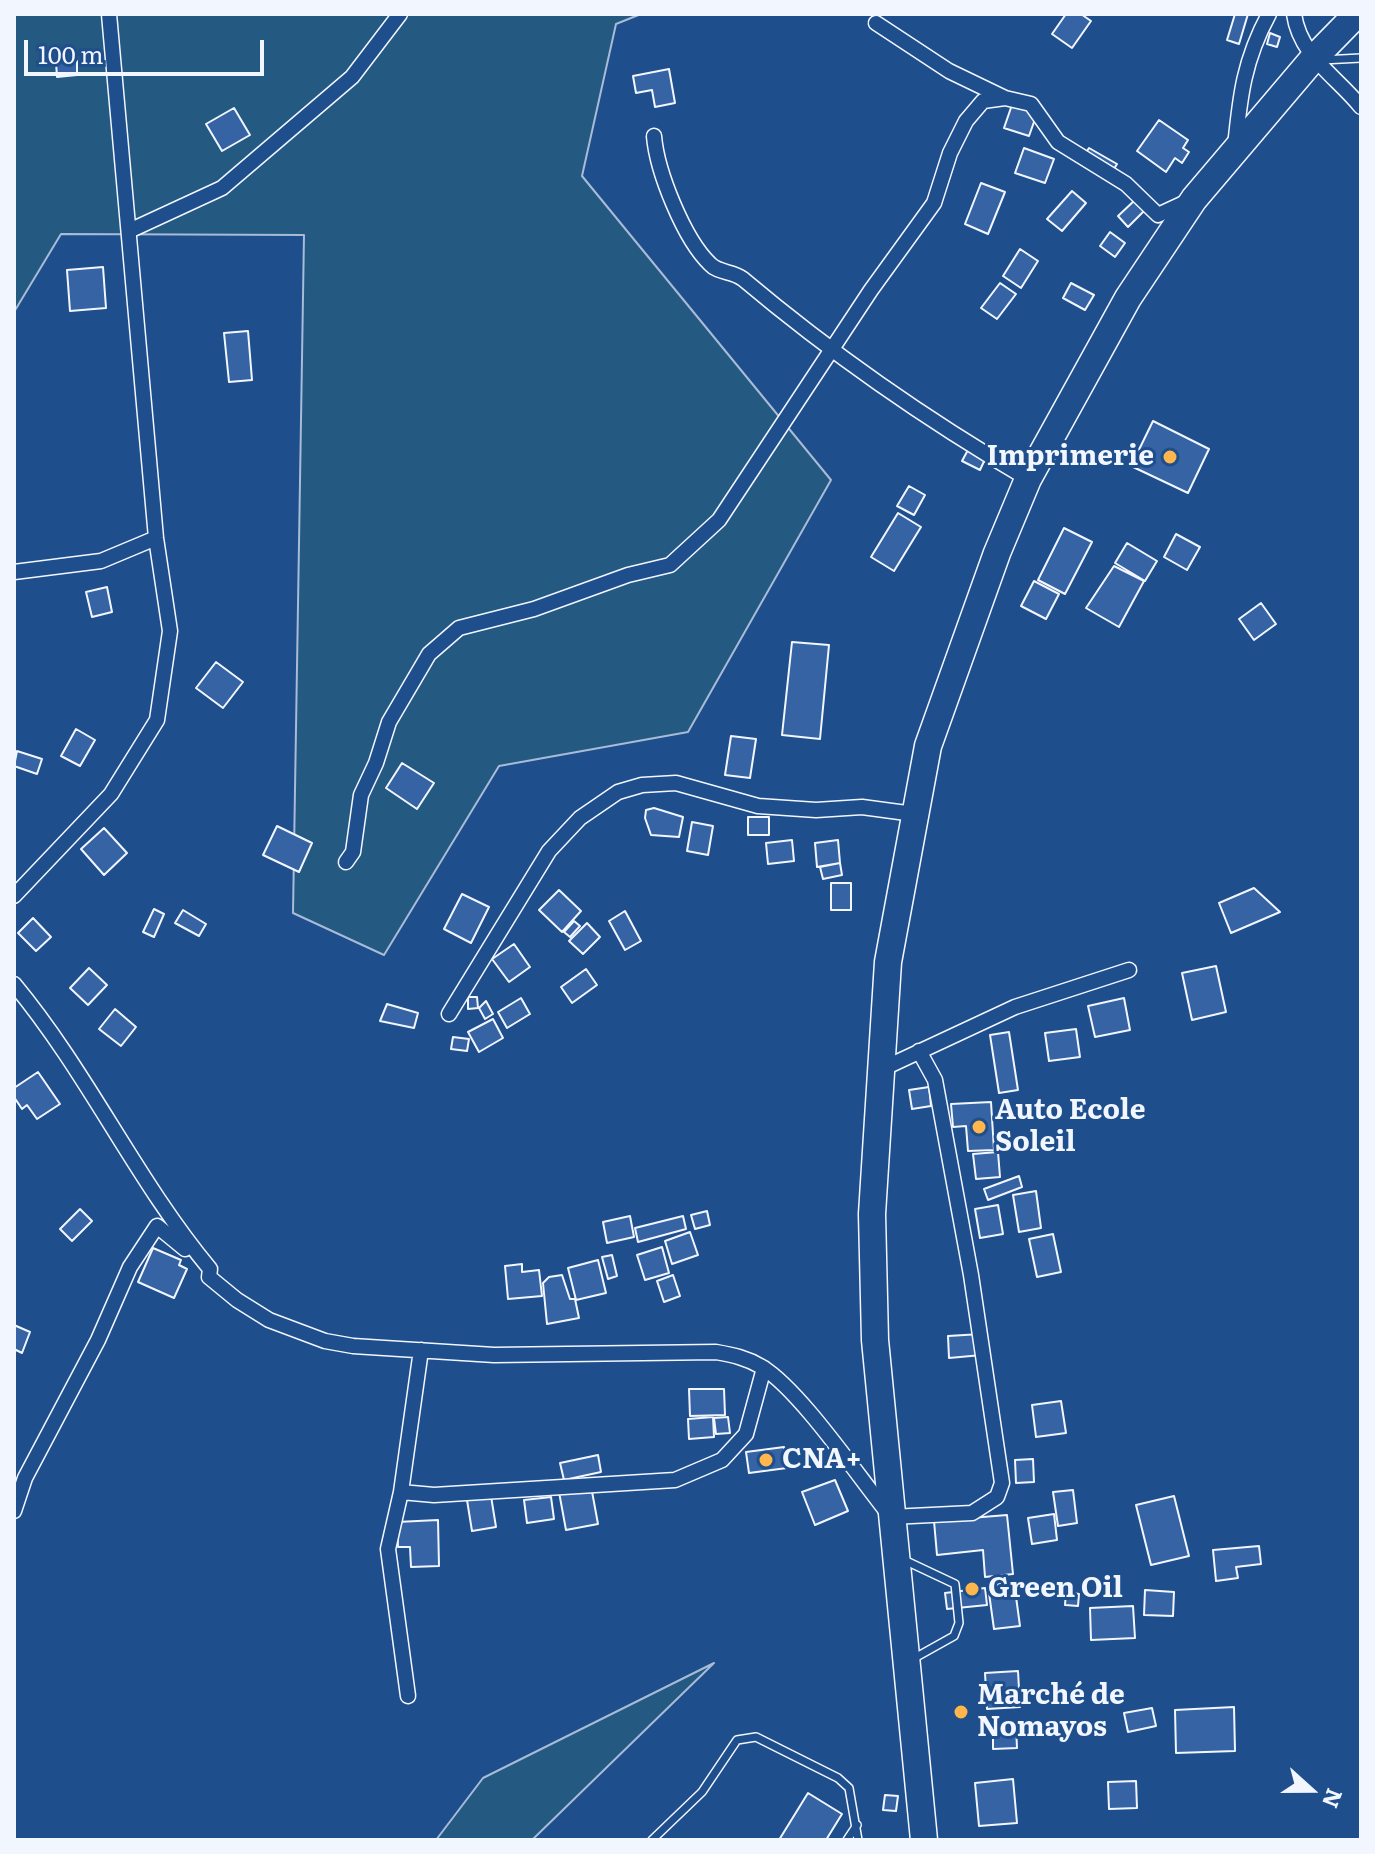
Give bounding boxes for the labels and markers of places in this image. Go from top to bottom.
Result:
place label: Imprimerie [987,440,1154,474]
marker: Imprimerie [1161,448,1179,466]
place label: Auto Ecole Soleil [995,1094,1146,1160]
marker: Auto Ecole Soleil [970,1118,988,1136]
place label: CNA+ [782,1443,862,1477]
marker: CNA+ [757,1451,775,1469]
place label: Green Oil [988,1572,1123,1606]
marker: Green Oil [963,1580,981,1598]
place label: Marché de Nomayos [977,1679,1125,1745]
marker: Marché de Nomayos [952,1703,970,1721]

